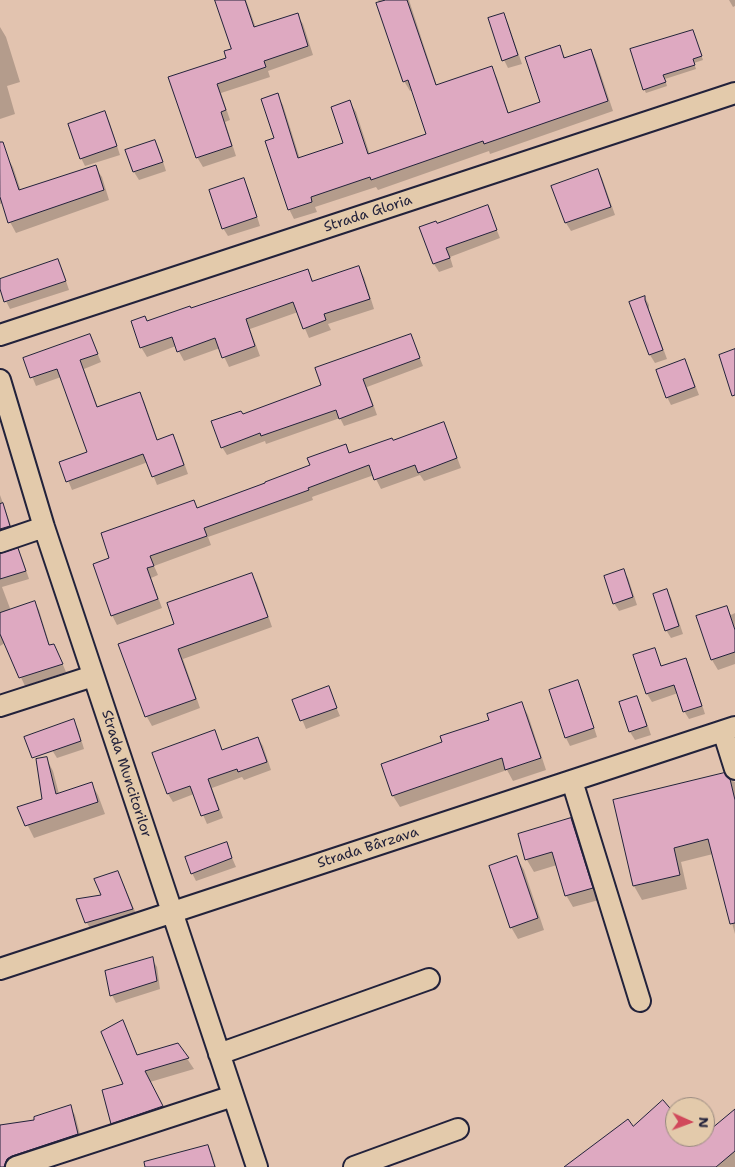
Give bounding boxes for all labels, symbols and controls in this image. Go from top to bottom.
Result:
street label: Strada Gloria [322,192,414,236]
street label: Strada Muncitorilor [97,708,155,840]
street label: Strada Bârzava [315,824,421,872]
north arrow [665,1097,715,1147]
text: N [695,1117,713,1128]

